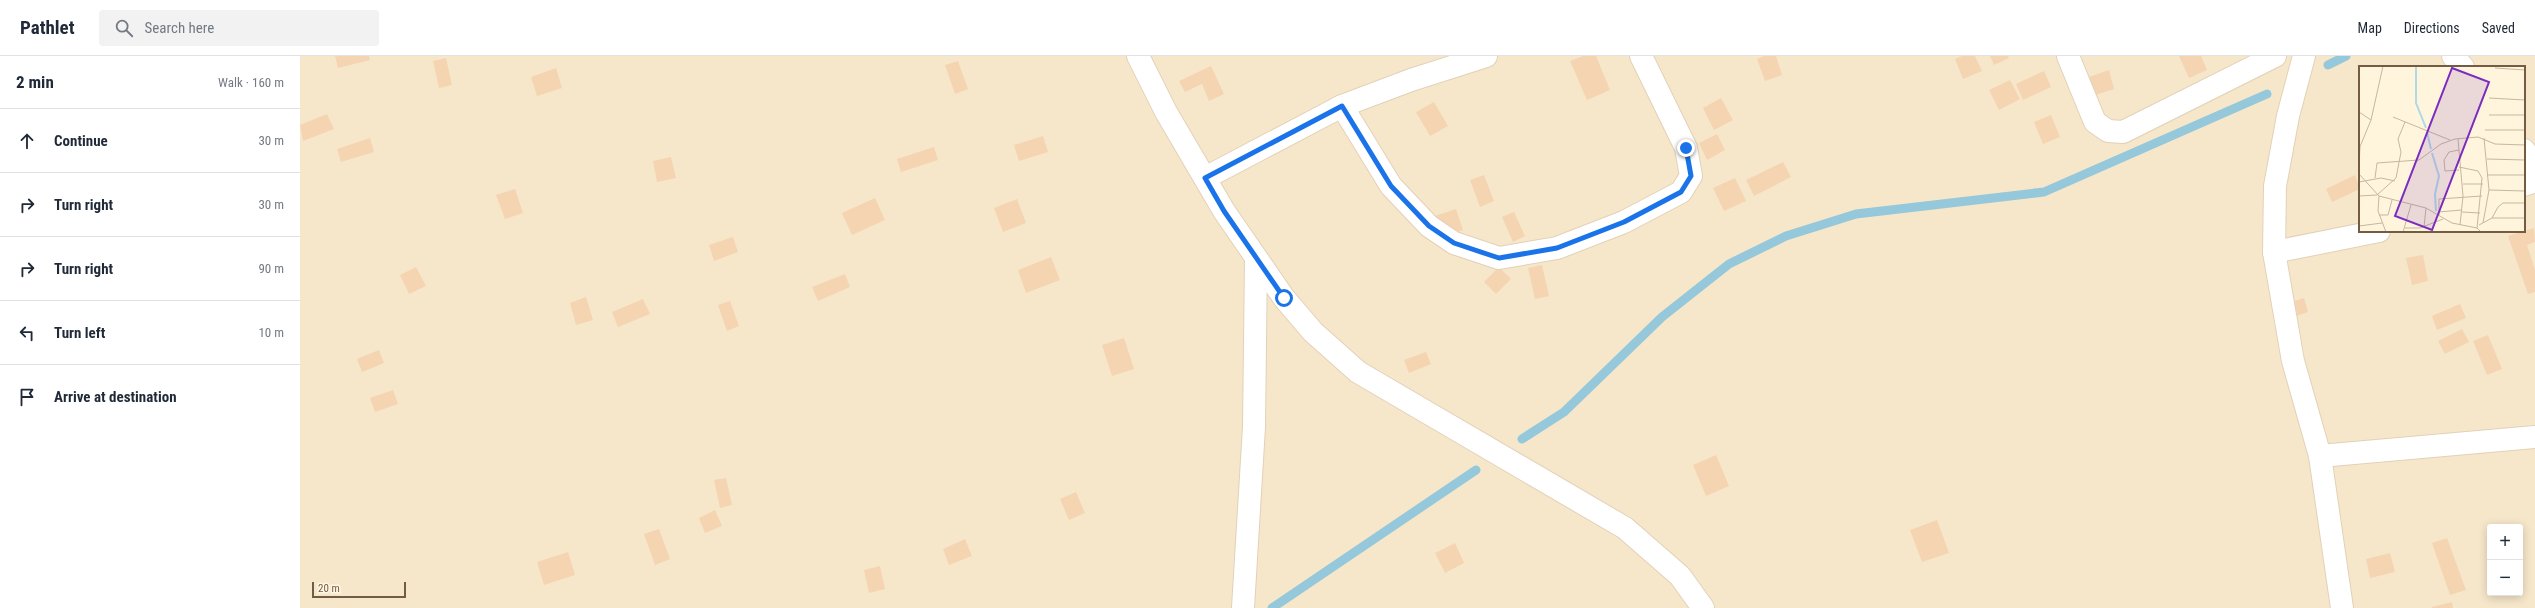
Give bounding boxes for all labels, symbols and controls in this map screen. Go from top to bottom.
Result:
search box [99,10,379,46]
text: Pathlet [20,16,75,39]
icon: search [113,17,135,39]
text: Search here [145,19,214,37]
text: Map [2358,20,2382,36]
text: Directions [2404,20,2460,36]
text: Saved [2482,20,2515,36]
inset map [2359,66,2525,232]
text: 2 min [16,72,54,92]
text: Walk · 160 m [218,75,284,90]
icon: ahead [16,130,38,152]
text: Continue [54,132,108,150]
text: 30 m [258,133,284,148]
route end [1677,139,1695,157]
icon: right [16,194,38,216]
text: Turn right [54,196,113,214]
text: 30 m [258,197,284,212]
icon: right [16,258,38,280]
text: Turn right [54,260,113,278]
text: 90 m [258,261,284,276]
route start [1275,289,1293,307]
icon: left [16,322,38,344]
text: Turn left [54,324,105,342]
text: 10 m [258,325,284,340]
icon: arrive [16,386,38,408]
text: Arrive at destination [54,388,177,406]
map controls [2487,524,2523,596]
button: + [2487,524,2523,560]
button: − [2487,560,2523,596]
scale bar [312,580,406,599]
text: 20 m [318,582,340,595]

